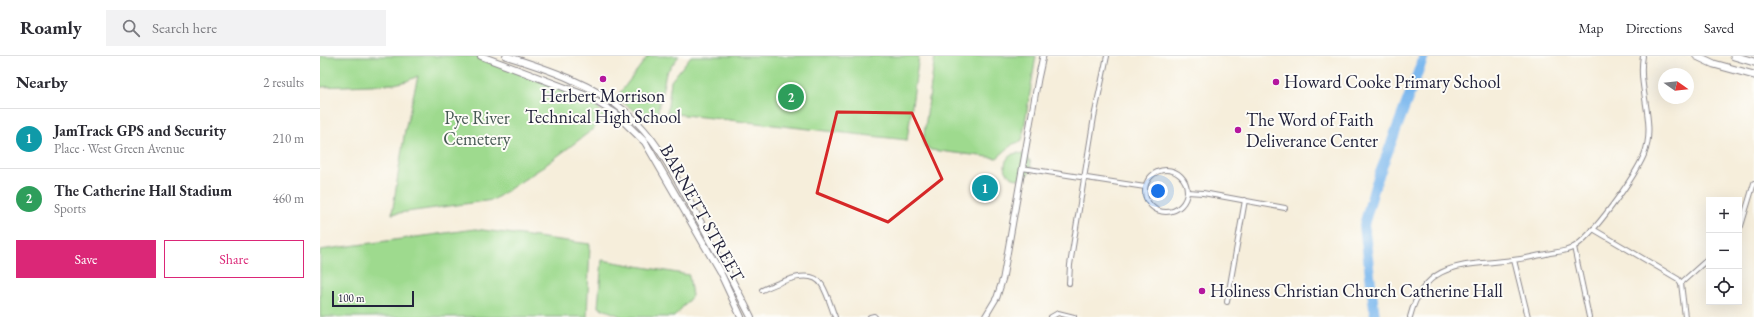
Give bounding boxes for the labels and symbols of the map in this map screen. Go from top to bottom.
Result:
north arrow [1658,68,1694,104]
place label: Howard Cooke Primary School [1284,70,1500,93]
marker: Herbert Morrison Technical High School [598,74,608,84]
marker: Howard Cooke Primary School [1271,77,1281,87]
pin: 2 [778,82,804,112]
place label: Herbert Morrison Technical High School [525,84,681,128]
park label: Pye River Cemetery [443,106,511,150]
place label: The Word of Faith Deliverance Center [1246,108,1378,152]
marker: The Word of Faith Deliverance Center [1233,125,1243,135]
street label: BARNETT STREET [655,140,750,286]
pin: 1 [972,173,998,203]
your location [1148,181,1168,201]
place label: Holiness Christian Church Catherine Hall [1210,279,1503,302]
marker: Holiness Christian Church Catherine Hall [1197,286,1207,296]
scale bar [332,289,414,308]

